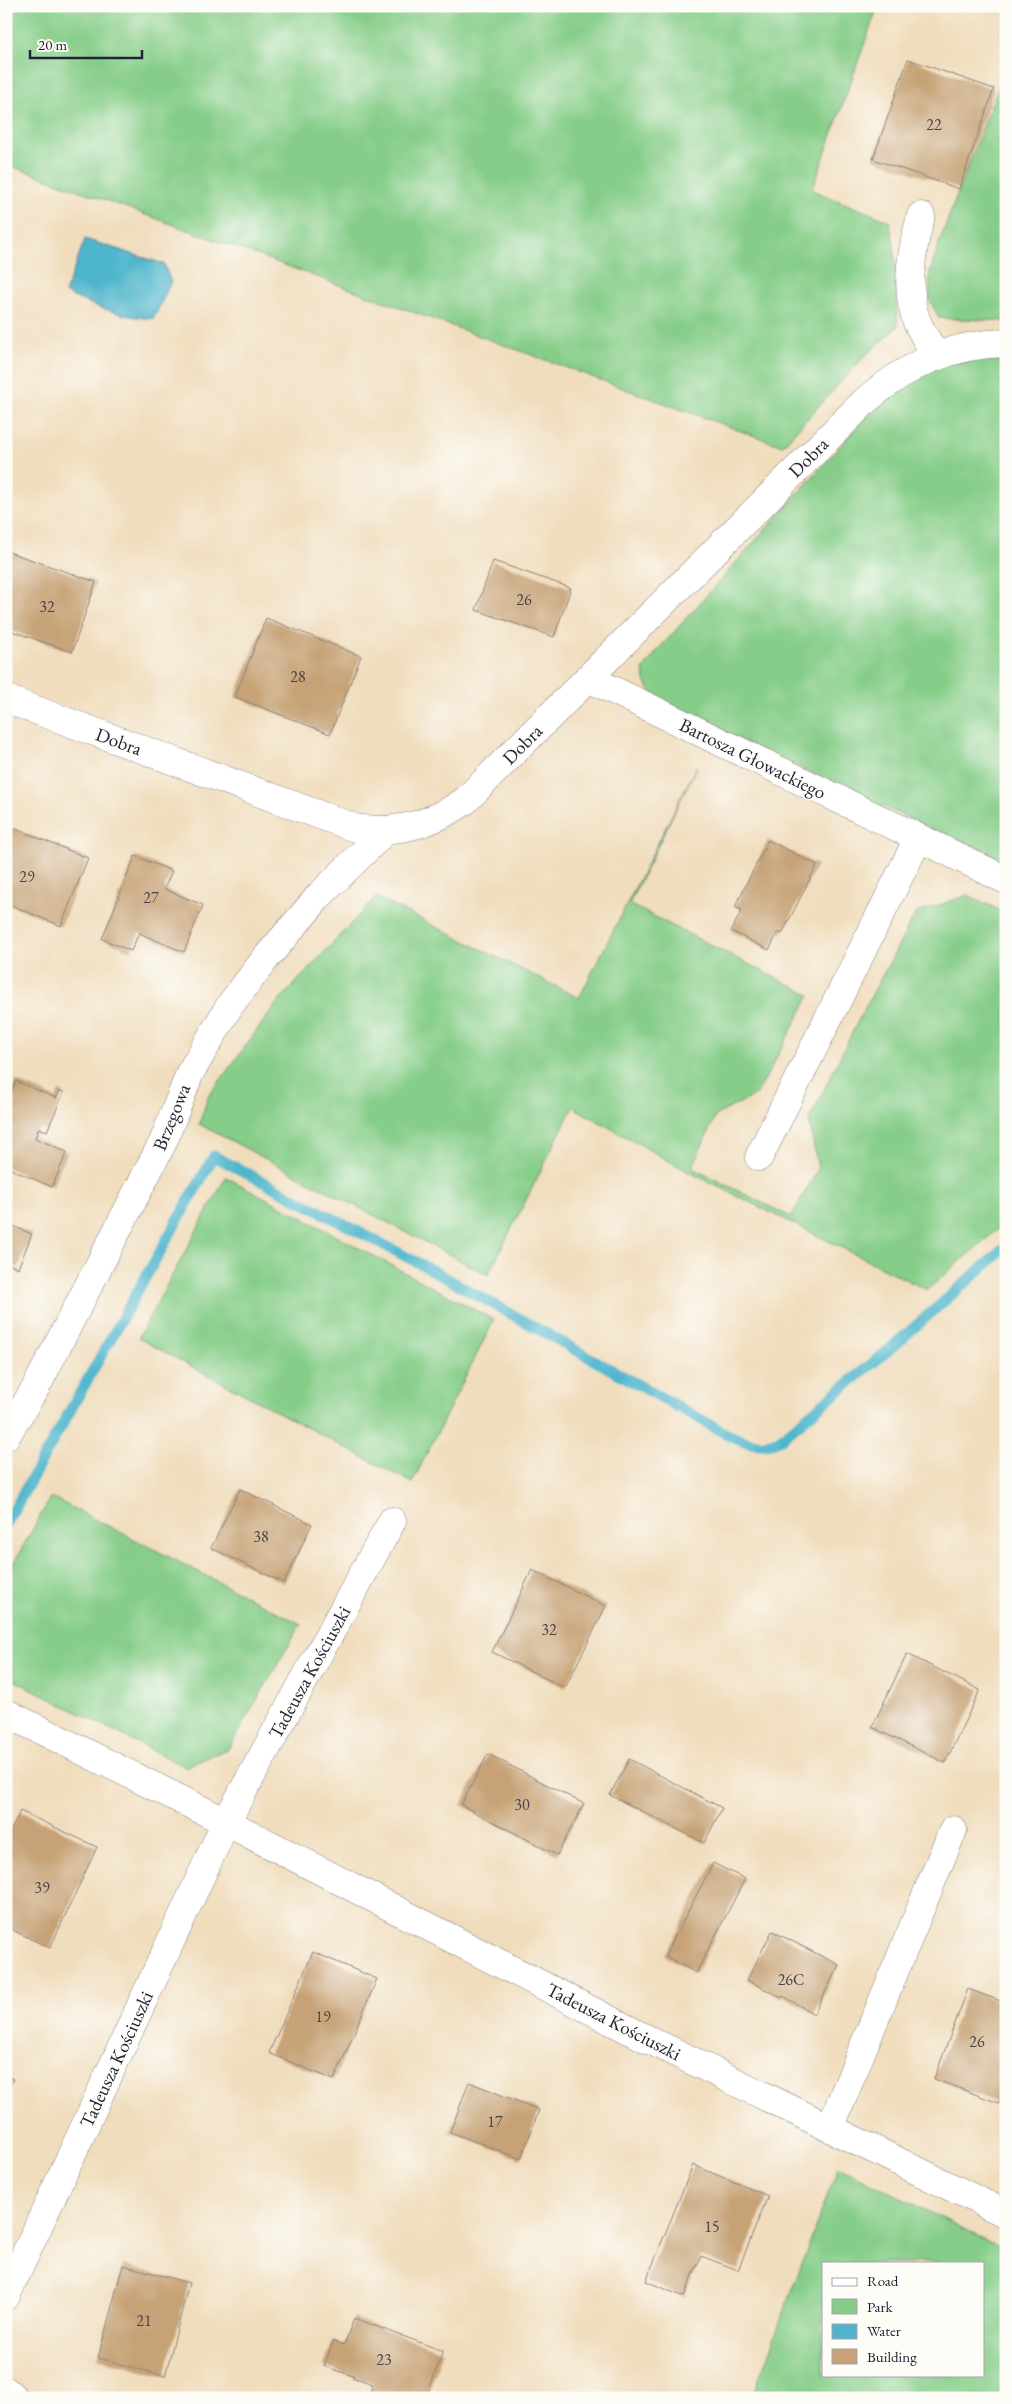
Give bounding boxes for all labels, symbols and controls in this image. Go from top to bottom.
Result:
scale bar [30,28,142,60]
text: 20 m [38,35,67,54]
house number: 22 [926,114,942,135]
street label: Dobra [783,431,834,483]
house number: 26 [516,589,532,610]
house number: 32 [39,596,55,617]
house number: 28 [290,666,306,687]
street label: Bartosza Głowackiego [675,712,830,805]
street label: Dobra [497,718,548,770]
street label: Dobra [92,722,146,761]
house number: 29 [19,866,35,887]
house number: 27 [143,887,159,908]
street label: Brzegowa [147,1080,196,1154]
house number: 38 [253,1526,269,1547]
street label: Tadeusza Kościuszki [263,1601,356,1743]
house number: 32 [541,1619,557,1640]
house number: 30 [514,1794,530,1815]
house number: 39 [34,1877,50,1898]
house number: 26C [778,1969,804,1990]
street label: Tadeusza Kościuszki [542,1977,686,2066]
street label: Tadeusza Kościuszki [74,1987,159,2131]
house number: 19 [315,2006,331,2027]
house number: 26 [969,2031,985,2052]
house number: 17 [487,2111,503,2132]
house number: 15 [704,2216,720,2237]
legend [822,2262,984,2376]
text: Road [867,2271,899,2290]
text: Park [867,2297,894,2316]
house number: 21 [136,2310,152,2331]
text: Water [867,2321,901,2340]
text: Building [867,2347,917,2366]
house number: 23 [376,2349,392,2370]

